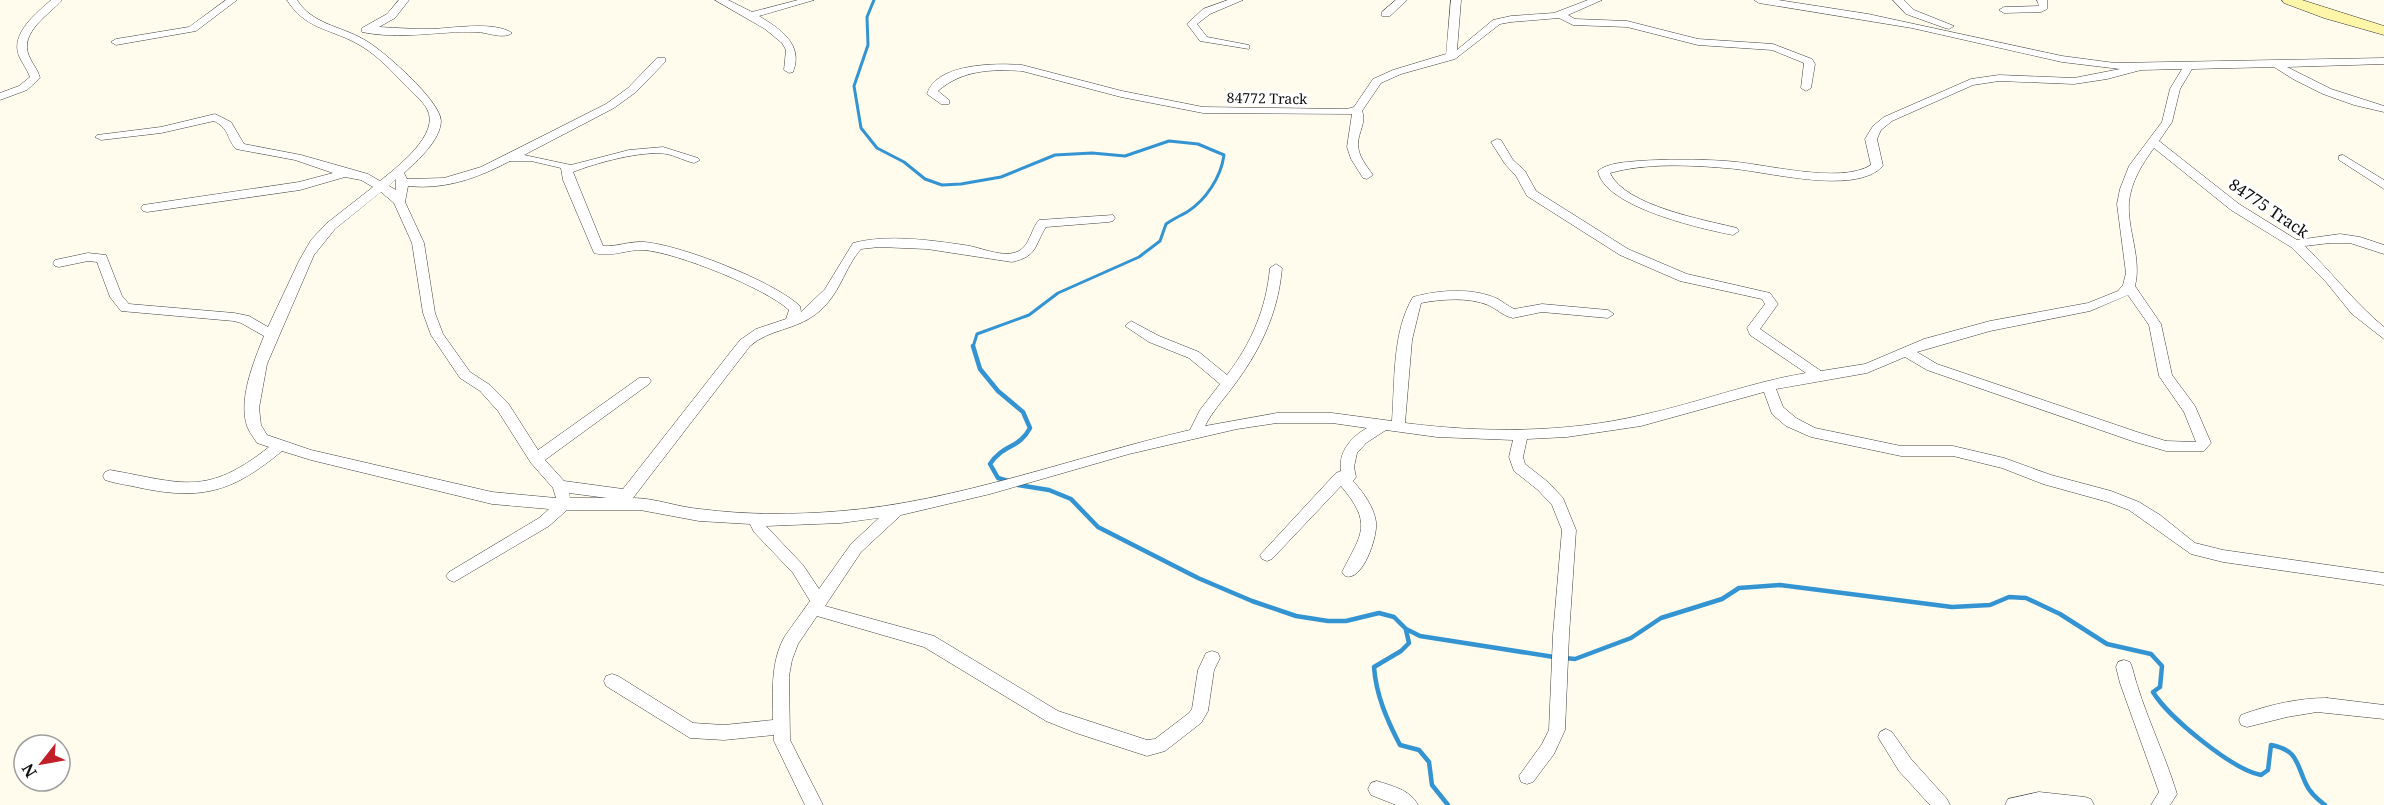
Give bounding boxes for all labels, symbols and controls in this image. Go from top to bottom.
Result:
street label: 84772 Track [1227,88,1308,108]
street label: 84775 Track [2225,173,2314,243]
north arrow [12,733,72,793]
text: N [16,759,42,782]

